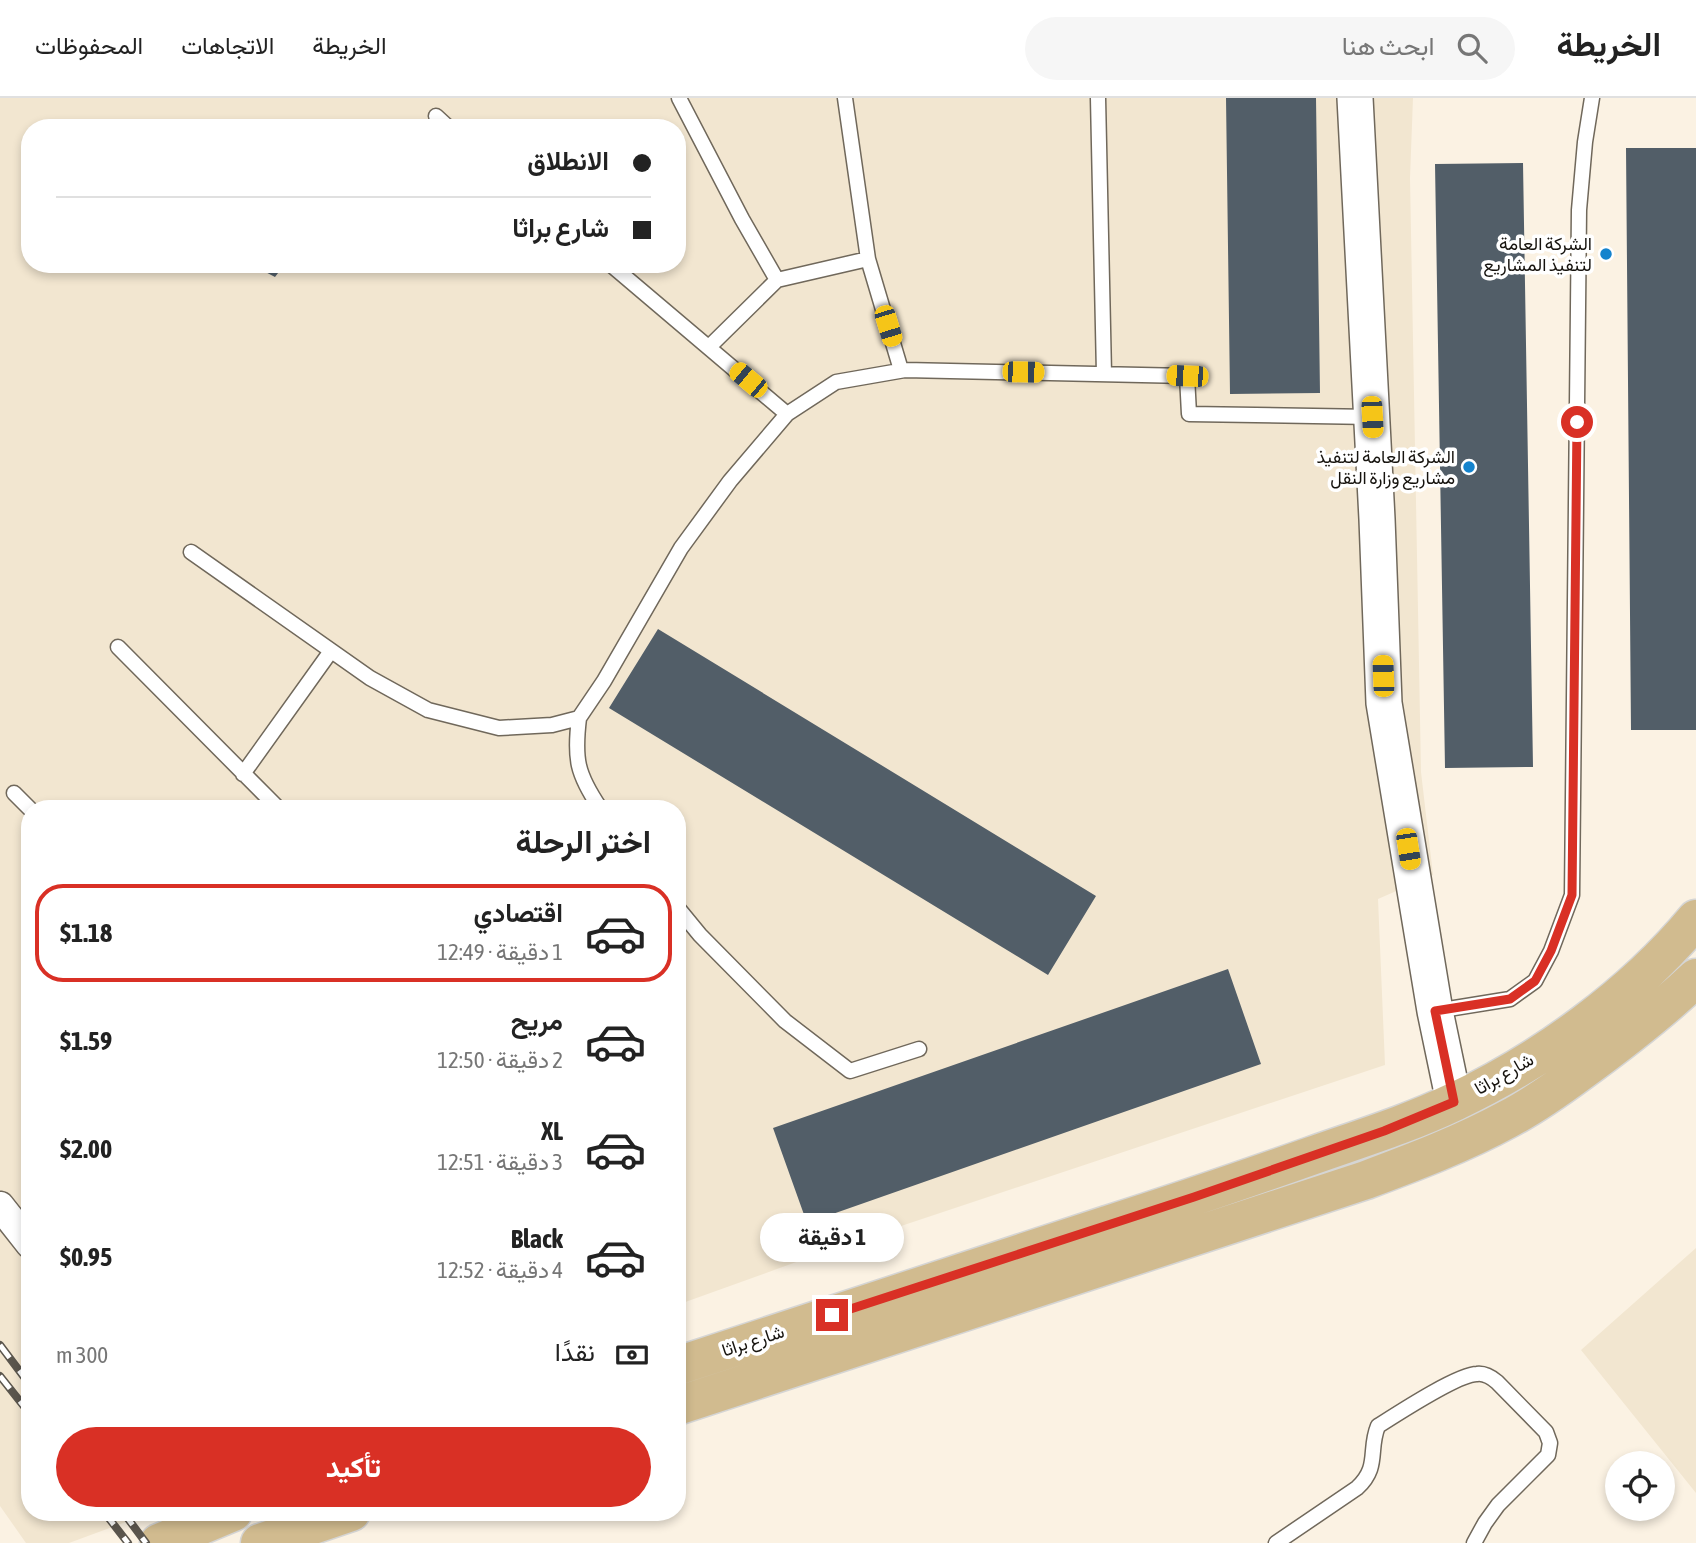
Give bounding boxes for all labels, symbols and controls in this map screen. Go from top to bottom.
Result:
search box [1025,17,1515,80]
text: الخريطة [1557,25,1661,63]
icon: search [1453,29,1491,67]
text: ابحث هنا [1342,31,1435,61]
text: المحفوظات [35,32,143,59]
text: الاتجاهات [181,32,274,59]
text: الخريطة [312,32,387,59]
text: الانطلاق [527,146,609,176]
text: شارع براثا [512,213,609,243]
place label: الشركة العامة لتنفيذ المشاريع [1483,233,1592,277]
marker: الشركة العامة لتنفيذ المشاريع [1598,246,1614,262]
car [872,303,905,349]
car [726,358,771,402]
car [1002,361,1045,383]
car [1166,365,1209,387]
car [1361,395,1384,439]
route start [1561,406,1593,438]
place label: الشركة العامة لتنفيذ مشاريع وزارة النقل [1316,446,1455,490]
marker: الشركة العامة لتنفيذ مشاريع وزارة النقل [1461,459,1477,475]
car [1372,655,1395,697]
text: اختر الرحلة [515,823,651,860]
car [1395,827,1422,871]
text: اقتصادي [474,898,563,928]
icon: car [584,902,647,965]
text: $1.18 [60,918,112,948]
text: 1 دقيقة · 12:49 [437,939,563,965]
text: مريح [511,1006,563,1036]
icon: car [584,1010,647,1073]
text: $1.59 [60,1026,112,1056]
text: 2 دقيقة · 12:50 [437,1047,563,1073]
street label: شارع براثا [1471,1048,1538,1101]
text: XL [541,1116,563,1146]
icon: car [584,1118,647,1181]
text: $2.00 [60,1134,112,1164]
text: 3 دقيقة · 12:51 [437,1149,563,1175]
callout: 1 دقيقة [760,1214,904,1262]
text: Black [511,1224,563,1254]
text: 1 دقيقة [798,1224,866,1250]
icon: car [584,1226,647,1289]
text: $0.95 [60,1242,112,1272]
text: 4 دقيقة · 12:52 [437,1257,563,1283]
route end [816,1299,848,1331]
street label: شارع براثا [719,1321,787,1362]
icon: cash [613,1336,651,1374]
text: نقدًا [555,1337,595,1367]
text: 300 m [56,1342,108,1368]
button: تأكيد [56,1427,651,1507]
map controls [1605,1451,1675,1521]
button: locate [1605,1451,1675,1521]

